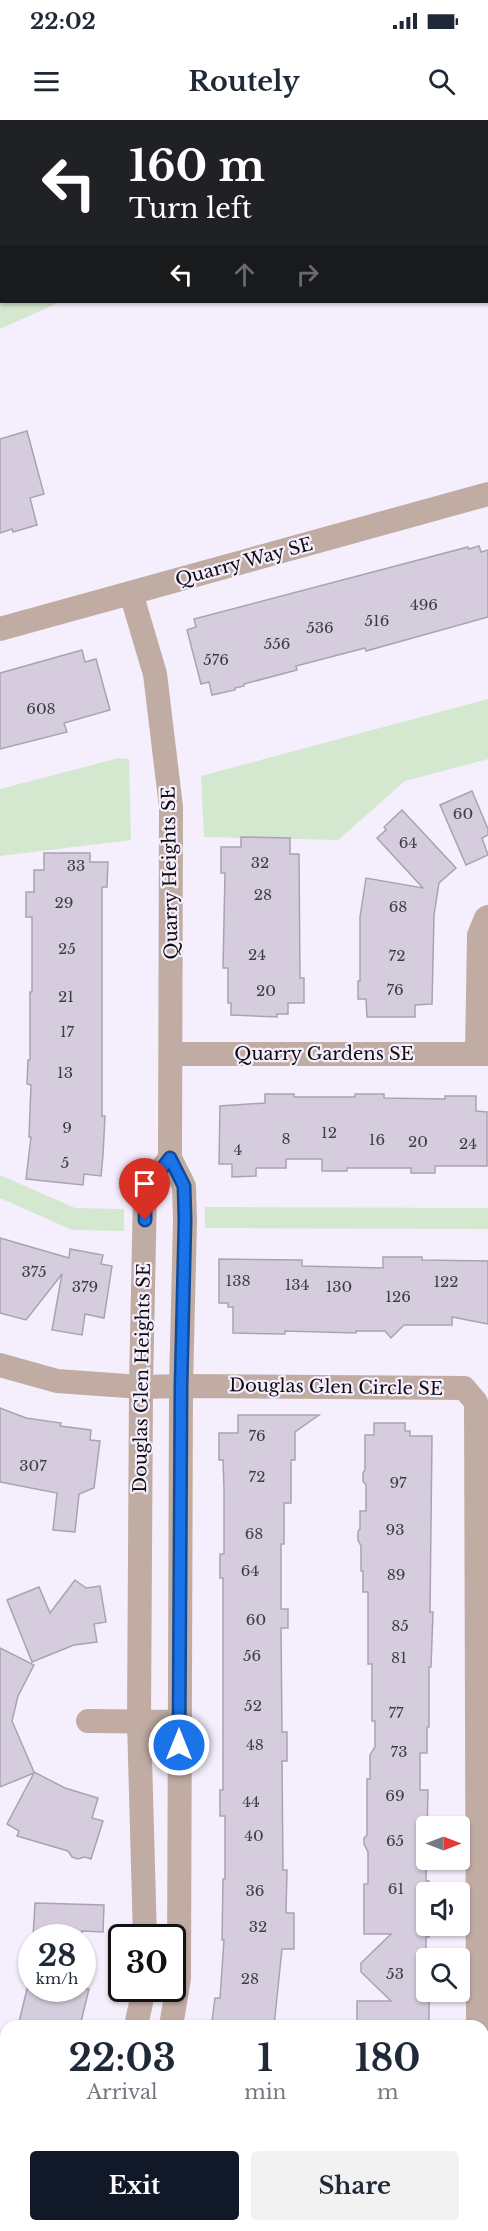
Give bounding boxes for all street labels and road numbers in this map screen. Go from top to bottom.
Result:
street label: Quarry Way SE [173,533,315,591]
street label: Quarry Heights SE [157,786,183,960]
street label: Quarry Gardens SE [234,1043,414,1065]
street label: Douglas Glen Heights SE [129,1263,155,1493]
street label: Douglas Glen Circle SE [229,1374,443,1400]

